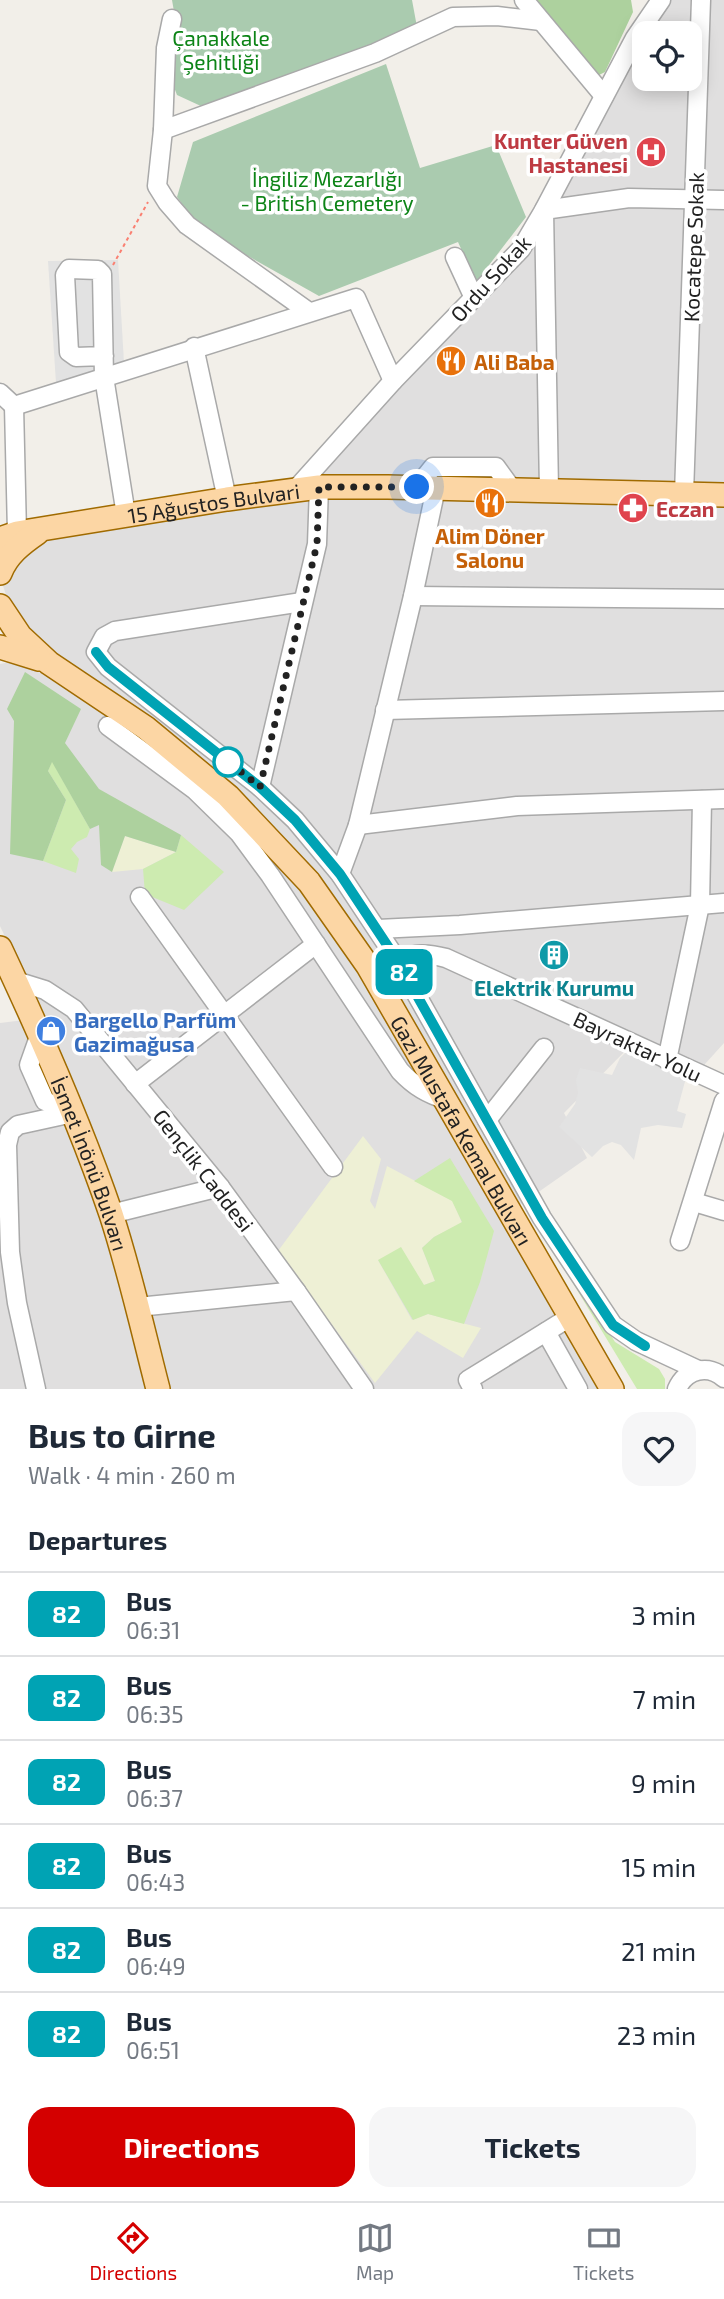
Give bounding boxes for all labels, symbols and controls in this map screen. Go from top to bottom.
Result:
map controls [632,21,702,91]
button: locate [632,21,702,91]
park label: Çanakkale Şehitliği [172,25,270,76]
place label: Kunter Güven Hastanesi [494,128,628,177]
hospital icon: Kunter Güven Hastanesi [634,135,668,169]
park label: İngiliz Mezarlığı - British Cemetery [240,166,414,215]
street label: Kocatepe Sokak [678,171,708,322]
street label: Ordu Sokak [445,229,535,326]
restaurant icon: Ali Baba [434,344,468,378]
place label: Ali Baba [474,349,555,374]
your location [399,469,434,504]
street label: 15 Ağustos Bulvari [126,477,301,527]
restaurant icon: Alim Döner Salonu [473,486,507,520]
pharmacy icon: Eczan [616,491,650,525]
place label: Eczan [656,496,714,521]
place label: Alim Döner Salonu [435,523,545,572]
unlabelled marker [213,747,243,777]
building icon: Elektrik Kurumu [537,938,571,972]
line badge: 82 [372,949,436,995]
text: 82 [390,957,418,986]
place label: Elektrik Kurumu [474,975,634,1000]
street label: Bayraktar Yolu [570,1005,706,1087]
place label: Bargello Parfüm Gazimağusa [74,1007,236,1056]
street label: Gazi Mustafa Kemal Bulvarı [387,1011,539,1249]
shop icon: Bargello Parfüm Gazimağusa [34,1014,68,1048]
street label: İsmet İnönü Bulvarı [47,1073,134,1254]
street label: Gençlik Caddesi [147,1104,259,1237]
button: heart [622,1412,696,1486]
text: Bus to Girne [28,1415,216,1455]
text: Walk · 4 min · 260 m [28,1461,236,1489]
text: Departures [28,1524,167,1555]
text: Bus [126,1585,172,1616]
text: 82 [52,1599,81,1628]
text: 3 min [631,1599,696,1630]
text: 06:31 [126,1616,180,1644]
text: Bus [126,1669,172,1700]
text: 82 [52,1683,81,1712]
text: 7 min [633,1683,696,1714]
text: 06:35 [126,1700,184,1728]
text: Bus [126,1753,172,1784]
text: 82 [52,1767,81,1796]
text: 9 min [631,1767,696,1798]
text: 06:37 [126,1784,183,1812]
text: Bus [126,1837,172,1868]
text: 82 [52,1851,81,1880]
text: 15 min [622,1851,696,1882]
text: 06:43 [126,1868,185,1896]
text: Bus [126,1921,172,1952]
text: 82 [52,1935,81,1964]
text: 21 min [621,1935,696,1966]
text: 06:49 [126,1952,186,1980]
text: Bus [126,2005,172,2036]
text: 82 [52,2019,81,2048]
text: 23 min [617,2019,696,2050]
text: 06:51 [126,2036,180,2064]
button: Directions [28,2107,355,2187]
button: Tickets [369,2107,696,2187]
tab: Directions [89,2219,177,2284]
tab: Map [356,2219,394,2284]
tab: Tickets [573,2219,635,2284]

